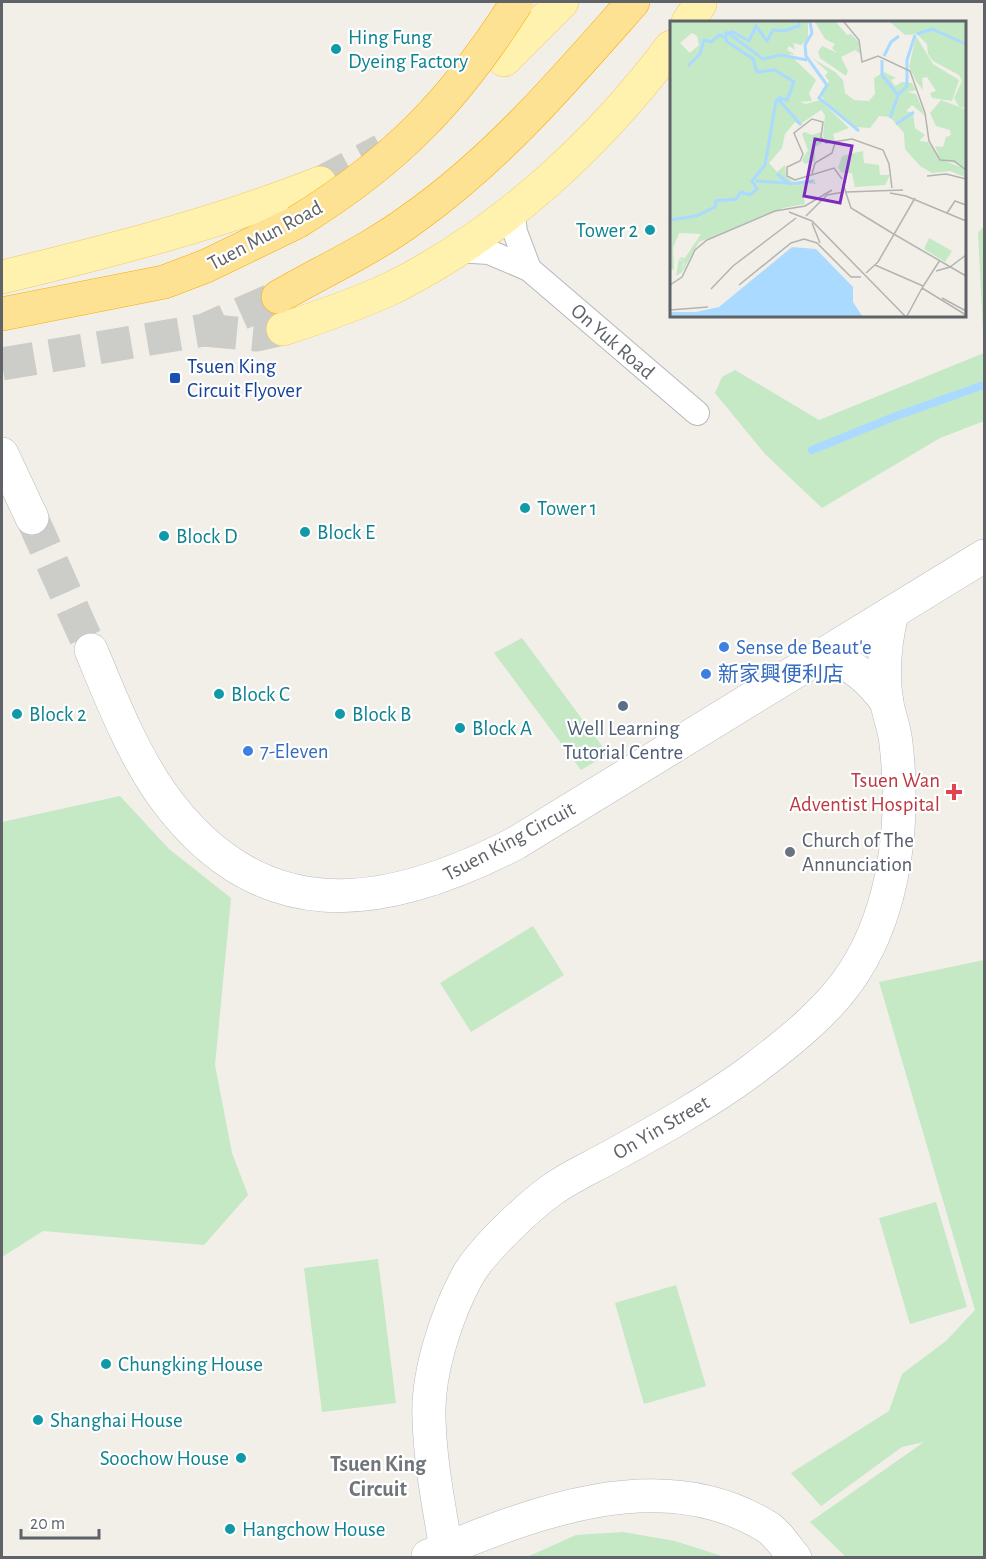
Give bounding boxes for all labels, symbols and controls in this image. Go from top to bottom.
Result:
inset map [670,21,965,316]
place label: Hing Fung Dyeing Factory [348,27,468,72]
marker: Hing Fung Dyeing Factory [329,42,343,56]
street label: Tuen Mun Road [205,197,326,274]
place label: Tower 2 [576,220,638,241]
marker: Tower 2 [643,223,657,237]
street label: On Yuk Road [567,300,658,383]
place label: Tsuen King Circuit Flyover [187,356,302,401]
marker: Tsuen King Circuit Flyover [168,371,182,385]
place label: Tower 1 [537,498,597,519]
marker: Tower 1 [518,501,532,515]
place label: Block E [317,522,375,543]
marker: Block E [298,525,312,539]
place label: Block D [176,526,237,547]
marker: Block D [157,529,171,543]
place label: Sense de Beaut'e [736,637,872,658]
marker: Sense de Beaut'e [717,640,731,654]
place label: 新家興便利店 [718,663,844,685]
marker: 新家興便利店 [699,667,713,681]
place label: Block C [231,684,290,705]
marker: Block C [212,687,226,701]
marker: Well Learning Tutorial Centre [616,699,630,713]
place label: Block 2 [29,704,86,725]
place label: Block B [352,704,411,725]
marker: Block 2 [10,707,24,721]
marker: Block B [333,707,347,721]
place label: Block A [472,718,532,739]
place label: Well Learning Tutorial Centre [563,718,683,763]
marker: Block A [453,721,467,735]
place label: 7-Eleven [260,741,329,762]
marker: 7-Eleven [241,744,255,758]
place label: Tsuen Wan Adventist Hospital [789,770,940,815]
marker: Tsuen Wan Adventist Hospital [945,783,963,801]
street label: Tsuen King Circuit [440,798,579,885]
place label: Church of The Annunciation [802,830,914,875]
marker: Church of The Annunciation [783,845,797,859]
street label: On Yin Street [610,1091,713,1163]
place label: Chungking House [118,1354,263,1375]
marker: Chungking House [99,1357,113,1371]
place label: Shanghai House [50,1410,183,1431]
marker: Shanghai House [31,1413,45,1427]
place label: Soochow House [100,1448,229,1469]
marker: Soochow House [234,1451,248,1465]
district label: Tsuen King Circuit [330,1453,427,1500]
scale bar [21,1502,99,1540]
text: 20 m [30,1515,65,1533]
place label: Hangchow House [242,1519,386,1540]
marker: Hangchow House [223,1522,237,1536]

